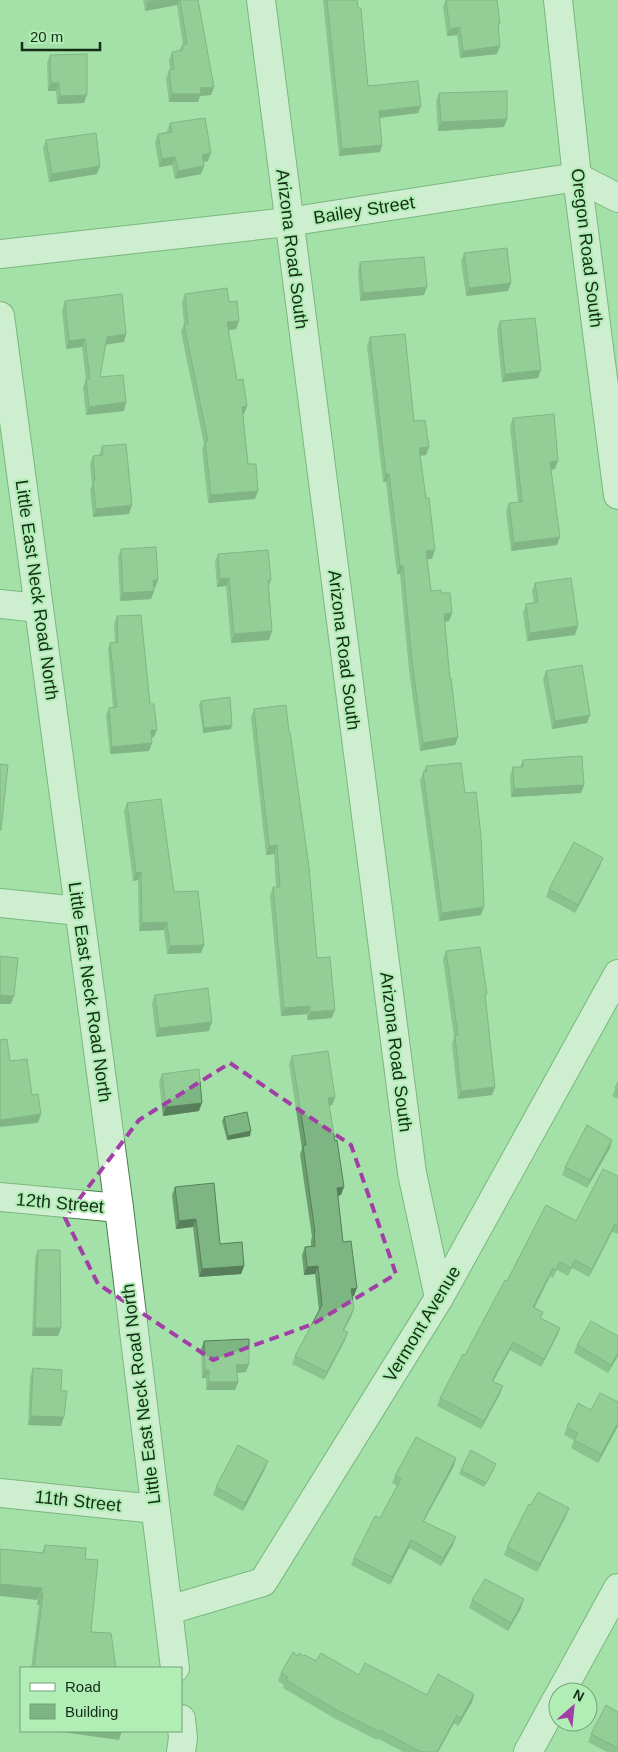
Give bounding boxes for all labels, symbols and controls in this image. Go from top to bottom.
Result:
scale bar [22,20,100,52]
text: 20 m [30,28,63,45]
street label: Oregon Road South [567,167,607,329]
street label: Arizona Road South [272,168,312,330]
street label: Bailey Street [312,192,416,228]
street label: Little East Neck Road North [12,479,62,701]
street label: Arizona Road South [324,569,364,731]
street label: Little East Neck Road North [65,881,115,1103]
street label: Arizona Road South [376,971,416,1133]
street label: 12th Street [15,1189,105,1217]
street label: Vermont Avenue [379,1262,465,1386]
street label: Little East Neck Road North [118,1283,164,1505]
street label: 11th Street [34,1487,122,1515]
legend [20,1667,182,1732]
text: Road [65,1678,101,1695]
north arrow [548,1682,598,1732]
text: N [571,1686,587,1705]
text: Building [65,1703,118,1720]

